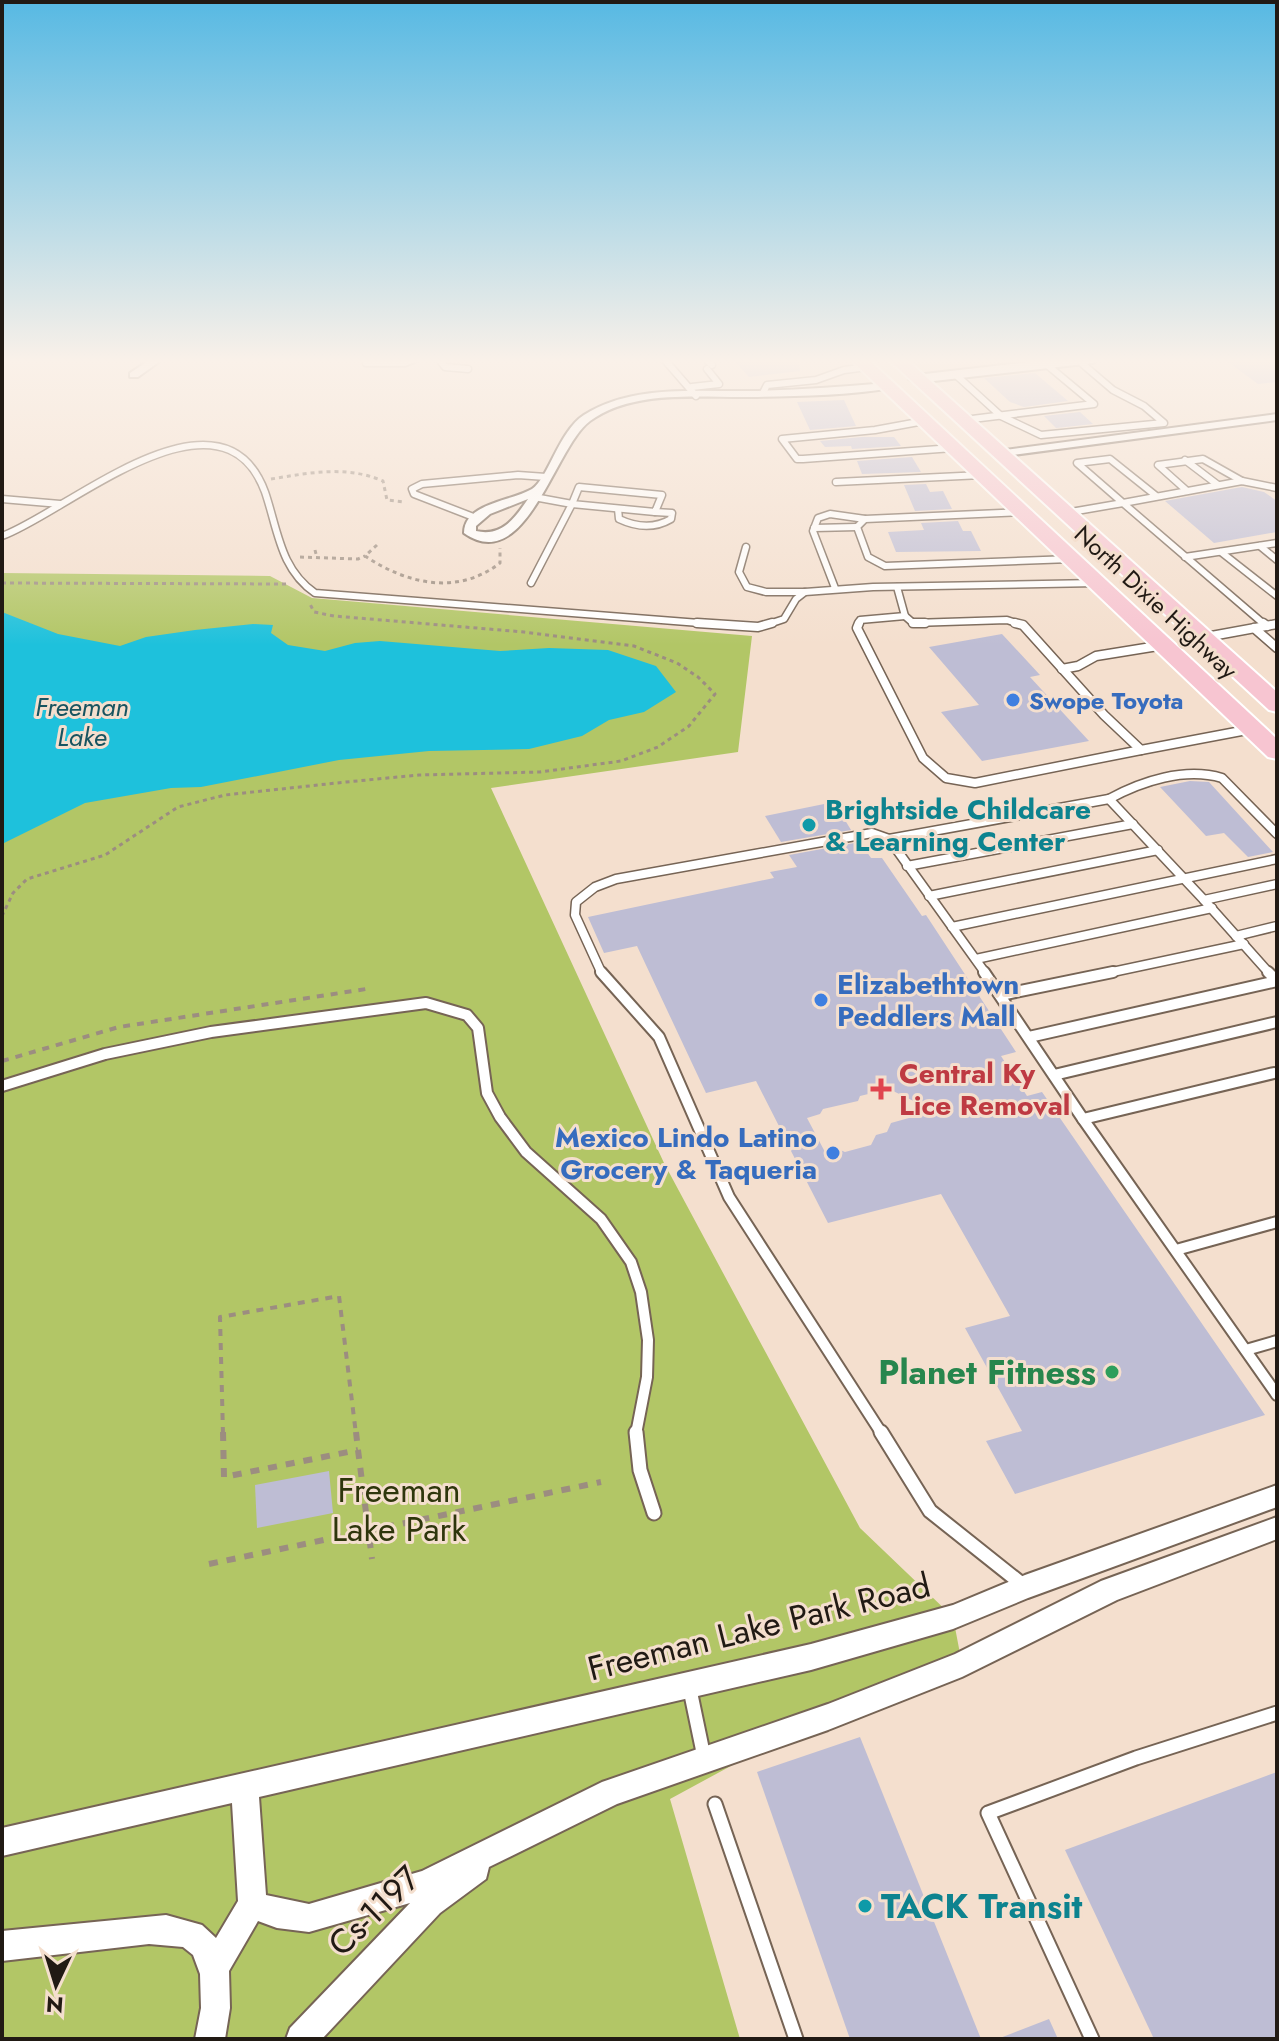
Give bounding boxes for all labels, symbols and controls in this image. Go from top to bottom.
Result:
street label: North Dixie Highway [1067,517,1246,687]
place label: Swope Toyota [1029,683,1184,718]
water label: Freeman Lake [35,688,129,756]
marker: Swope Toyota [1004,691,1022,709]
place label: Brightside Childcare & Learning Center [825,789,1091,862]
marker: Brightside Childcare & Learning Center [800,816,818,834]
place label: Elizabethtown Peddlers Mall [837,964,1019,1037]
marker: Elizabethtown Peddlers Mall [812,991,830,1009]
place label: Central Ky Lice Removal [899,1053,1070,1126]
marker: Central Ky Lice Removal [870,1078,892,1100]
place label: Mexico Lindo Latino Grocery & Taqueria [555,1117,817,1190]
marker: Mexico Lindo Latino Grocery & Taqueria [824,1144,842,1162]
place label: Planet Fitness [878,1348,1096,1397]
marker: Planet Fitness [1103,1363,1121,1381]
park label: Freeman Lake Park [332,1466,466,1554]
street label: Freeman Lake Park Road [583,1561,935,1693]
street label: Cs-1197 [317,1855,431,1967]
place label: TACK Transit [881,1882,1083,1931]
marker: TACK Transit [856,1897,874,1915]
north arrow [16,1945,96,2025]
text: N [45,1988,64,2022]

